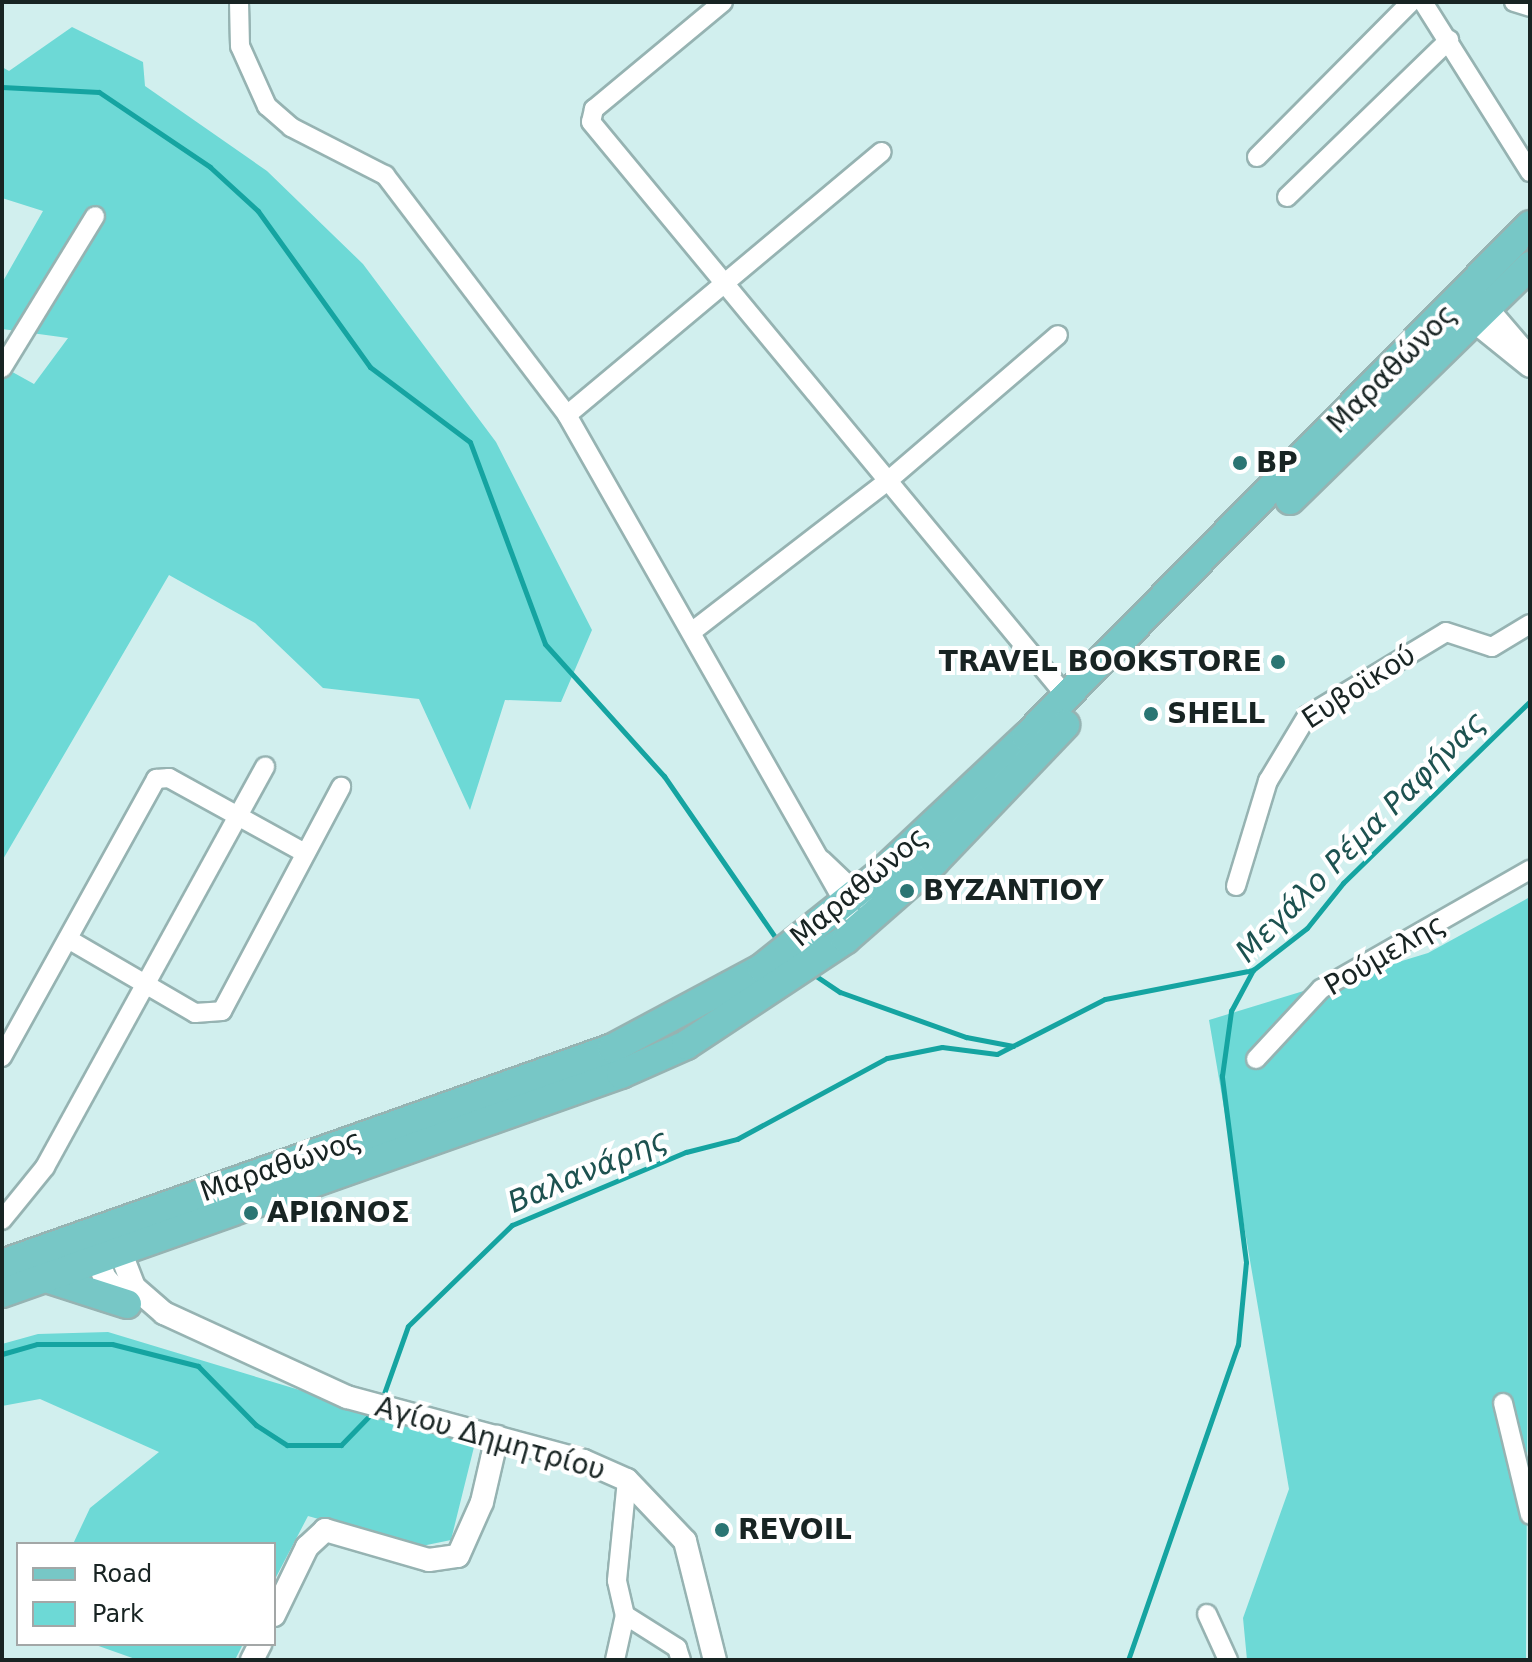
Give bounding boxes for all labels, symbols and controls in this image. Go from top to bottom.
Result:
street label: Μαραθώνος [1321,298,1463,440]
place label: BP [1256,446,1298,480]
marker: BP [1231,454,1249,472]
street label: Ευβοϊκού [1296,638,1422,736]
place label: TRAVEL BOOKSTORE [939,645,1262,679]
marker: TRAVEL BOOKSTORE [1269,653,1287,671]
place label: SHELL [1167,697,1265,731]
water label: Μεγάλο Ρέμα Ραφήνας [1228,704,1494,970]
marker: SHELL [1142,705,1160,723]
street label: Μαραθώνος [784,820,934,954]
place label: ΒΥΖΑΝΤΙΟΥ [923,874,1104,908]
marker: ΒΥΖΑΝΤΙΟΥ [898,882,916,900]
street label: Ρούμελης [1319,907,1451,1003]
water label: Βαλανάρης [503,1121,673,1221]
street label: Μαραθώνος [196,1123,366,1209]
place label: ΑΡΙΩΝΟΣ [267,1196,410,1230]
marker: ΑΡΙΩΝΟΣ [242,1204,260,1222]
street label: Αγίου Δημητρίου [371,1390,609,1488]
place label: REVOIL [738,1513,852,1547]
marker: REVOIL [713,1521,731,1539]
legend [16,1542,276,1646]
text: Road [92,1560,152,1588]
text: Park [92,1600,144,1628]

